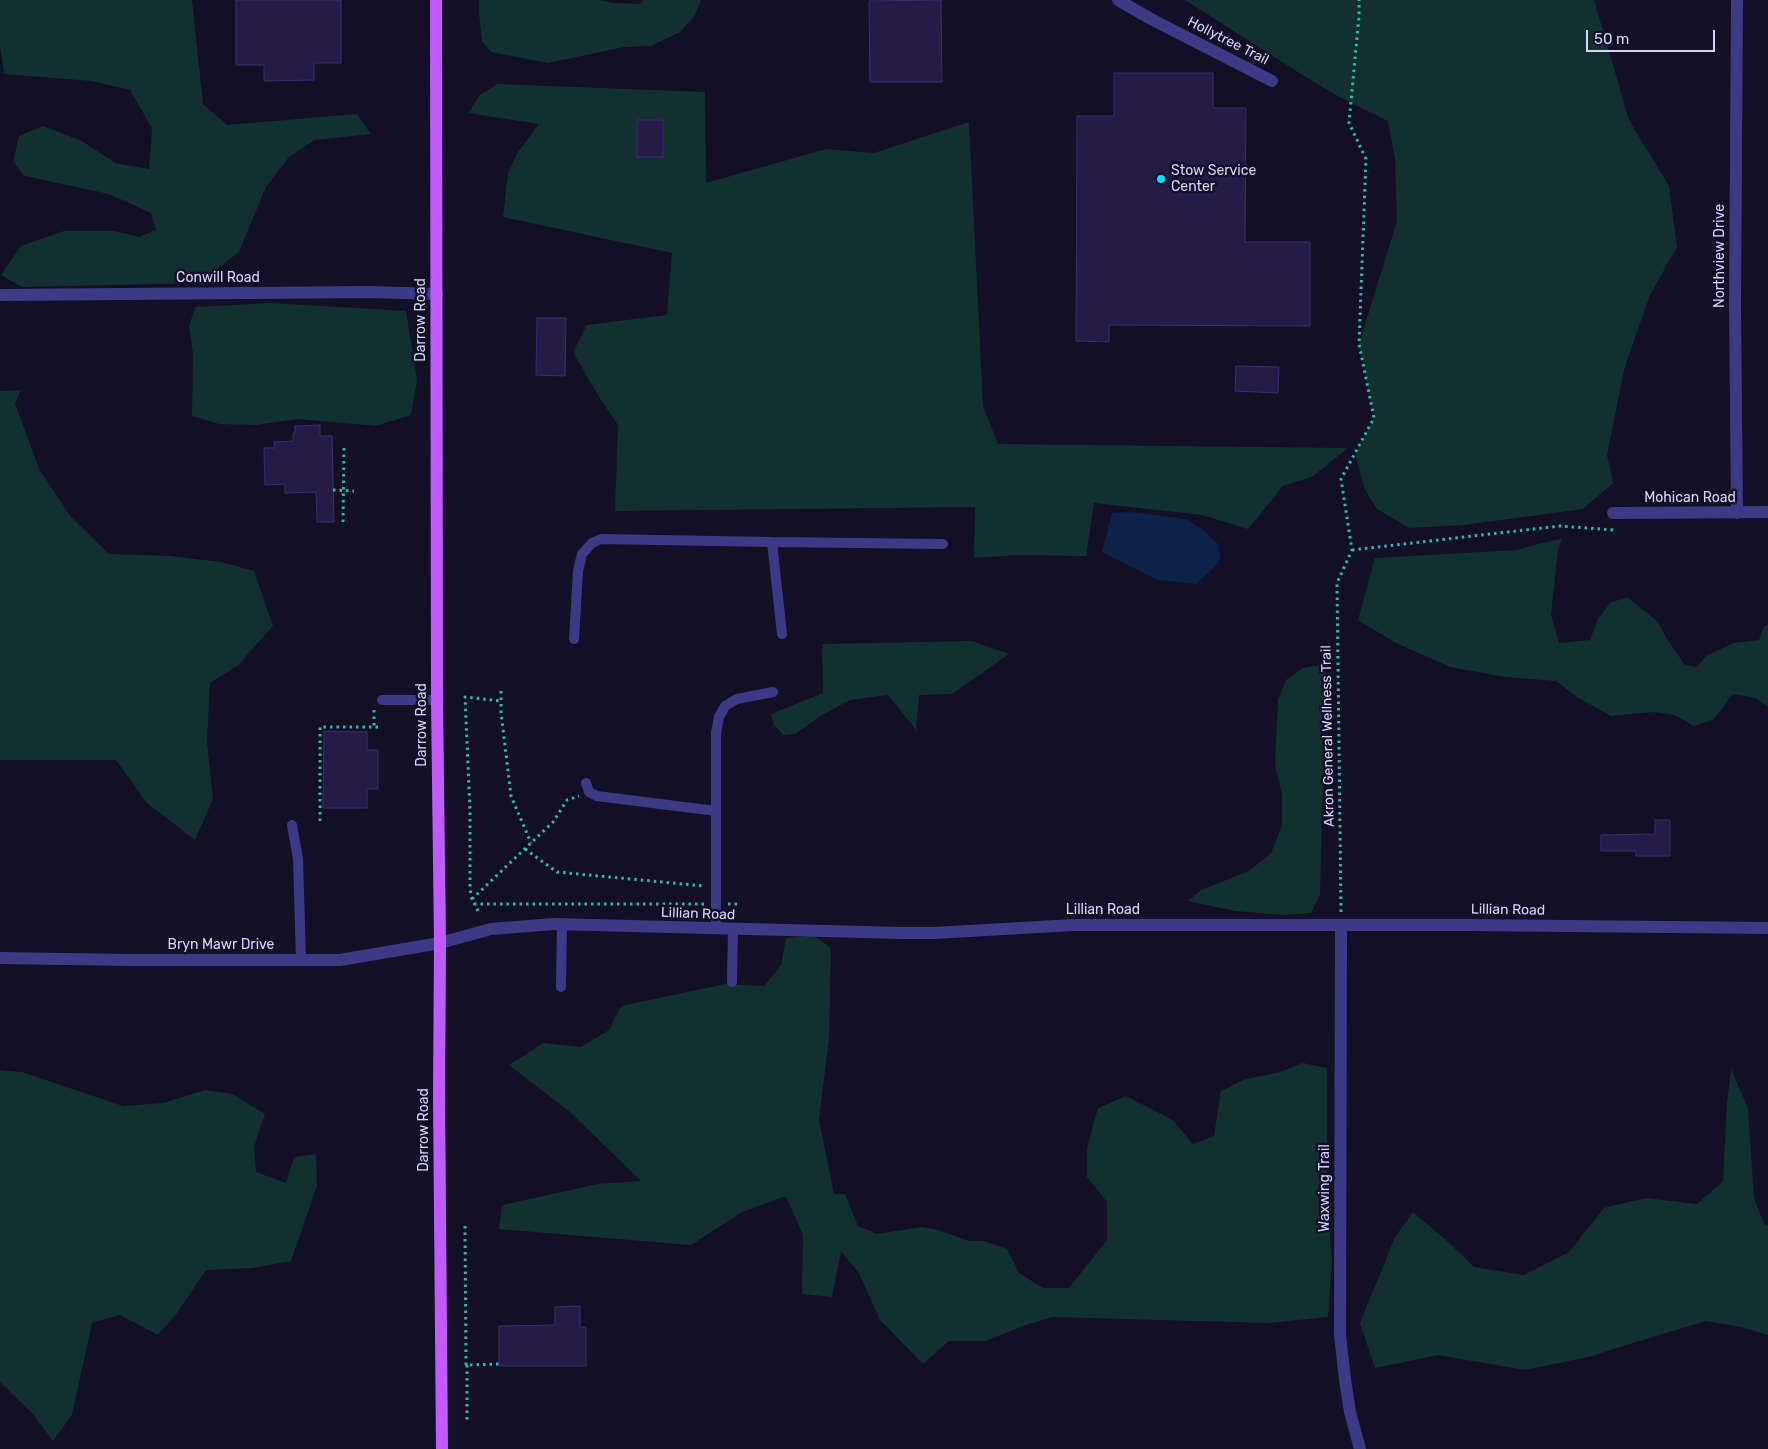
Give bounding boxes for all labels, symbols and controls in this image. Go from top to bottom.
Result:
street label: Hollytree Trail [1185,13,1271,69]
scale bar [1588,20,1717,52]
text: 50 m [1594,30,1629,48]
place label: Stow Service Center [1171,163,1256,196]
marker: Stow Service Center [1155,173,1167,185]
street label: Northview Drive [1712,204,1728,308]
street label: Conwill Road [176,270,260,286]
street label: Darrow Road [413,278,429,362]
street label: Mohican Road [1644,490,1736,506]
street label: Akron General Wellness Trail [1318,645,1338,827]
street label: Darrow Road [414,683,430,767]
street label: Lillian Road [1471,901,1545,919]
street label: Lillian Road [1066,902,1140,918]
street label: Lillian Road [661,904,735,924]
street label: Bryn Mawr Drive [168,937,274,953]
street label: Darrow Road [416,1088,432,1172]
street label: Waxwing Trail [1317,1144,1333,1232]

